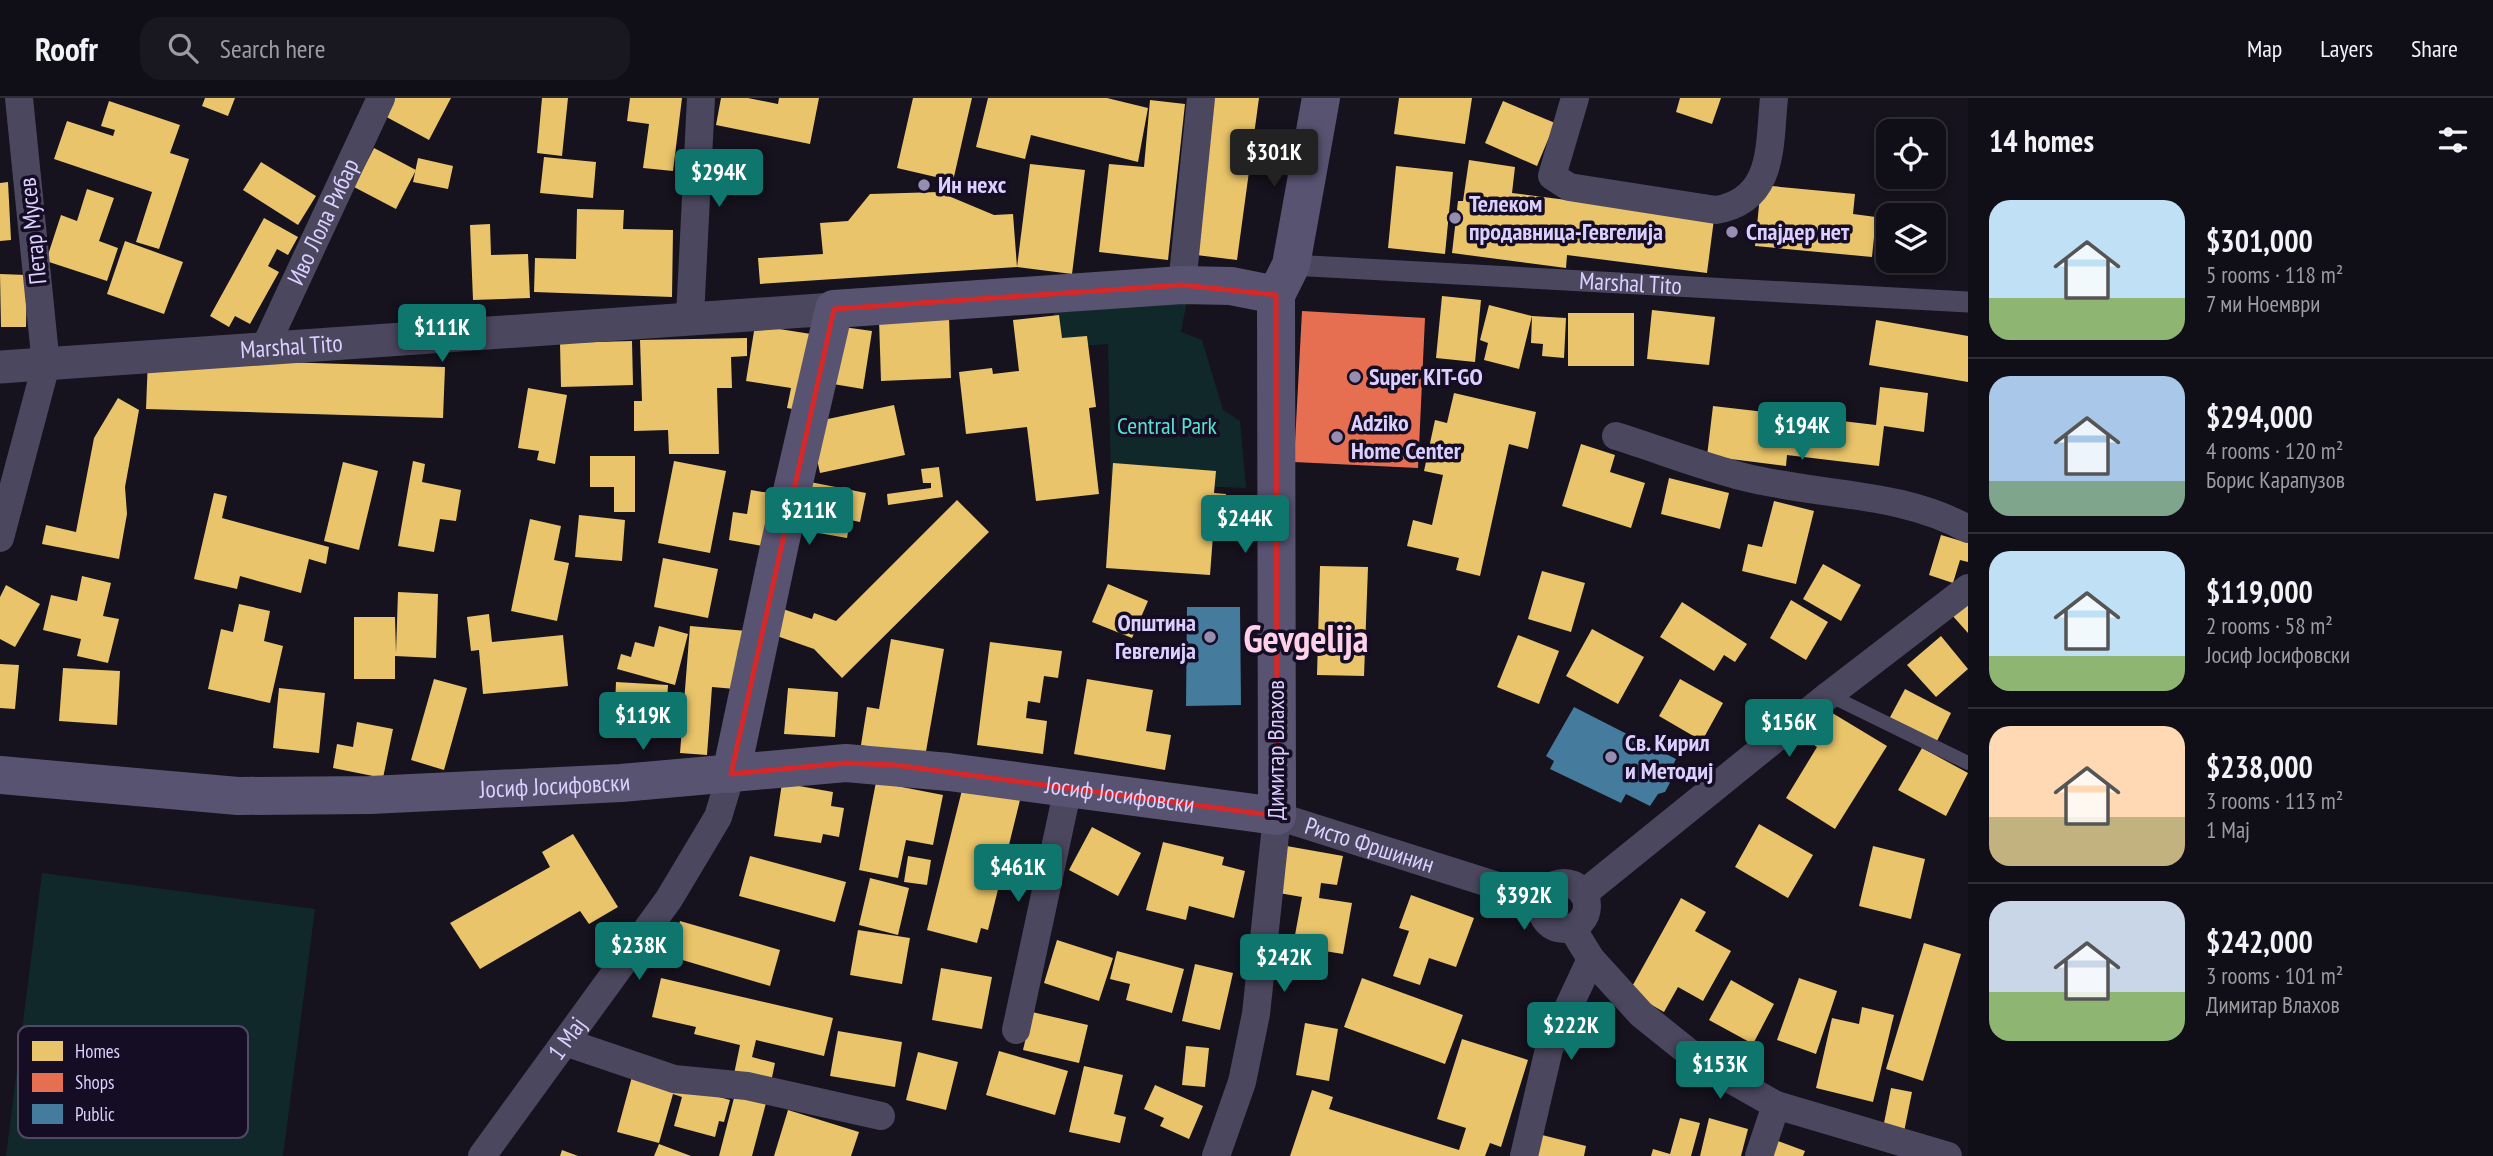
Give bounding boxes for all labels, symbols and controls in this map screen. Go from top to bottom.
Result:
search box [140,17,630,80]
text: Roofr [35,27,98,70]
icon: search [164,29,202,67]
text: Search here [220,32,325,65]
text: Map [2247,33,2282,64]
text: Layers [2320,33,2373,64]
text: Share [2411,33,2458,64]
map controls [1876,119,1946,273]
button: locate [1876,119,1946,189]
text: 14 homes [1989,121,2094,160]
icon: filters [2434,121,2472,159]
pin: $301K [1225,130,1323,189]
text: $301K [1246,137,1302,166]
pin: $294K [670,150,768,209]
street label: Иво Лола Рибар [280,153,366,290]
text: $294K [691,157,747,186]
place label: Ин нехс [938,169,1007,200]
street label: Петар Мусев [11,176,54,286]
marker: Ин нехс [916,177,932,193]
place label: Телеком продавница-Гевгелија [1469,188,1663,247]
button: layers [1876,203,1946,273]
marker: Телеком продавница-Гевгелија [1447,210,1463,226]
place label: Спајдер нет [1746,216,1850,247]
text: $301,000 [2206,221,2313,260]
marker: Спајдер нет [1724,224,1740,240]
icon: home [2045,228,2129,312]
text: 5 rooms · 118 m² [2206,260,2343,289]
street label: Marshal Tito [1578,265,1683,301]
text: 7 ми Ноември [2206,289,2320,318]
pin: $111K [393,304,491,364]
text: $111K [414,312,470,341]
street label: Marshal Tito [239,327,344,365]
place label: Super KIT-GO [1369,361,1483,392]
marker: Super KIT-GO [1347,369,1363,385]
text: $294,000 [2206,397,2313,436]
pin: $194K [1753,402,1851,462]
icon: home [2045,404,2129,488]
place label: Adziko Home Center [1350,407,1462,466]
park label: Central Park [1117,410,1218,441]
text: $194K [1774,410,1830,439]
marker: Adziko Home Center [1329,429,1345,445]
text: 4 rooms · 120 m² [2206,436,2343,465]
text: Борис Карапузов [2206,465,2345,494]
pin: $211K [760,488,858,547]
text: $211K [781,495,837,524]
pin: $244K [1196,496,1294,555]
text: $244K [1217,503,1273,532]
text: $119,000 [2206,572,2313,611]
icon: home [2045,579,2129,663]
place label: Општина Гевгелија [1115,607,1196,666]
text: 2 rooms · 58 m² [2206,611,2333,640]
district label: Gevgelija [1243,613,1369,662]
marker: Општина Гевгелија [1202,629,1218,645]
text: Јосиф Јосифовски [2206,640,2350,669]
street label: Димитар Влахов [1260,680,1291,820]
pin: $119K [594,692,692,752]
text: $119K [615,700,671,729]
pin: $156K [1740,700,1838,759]
text: $156K [1761,707,1817,736]
place label: Св. Кирил и Методиј [1625,727,1713,786]
text: $238,000 [2206,747,2313,786]
marker: Св. Кирил и Методиј [1603,749,1619,765]
icon: home [2045,754,2129,838]
street label: Јосиф Јосифовски [478,766,631,805]
street label: Јосиф Јосифовски [1042,769,1197,820]
text: 3 rooms · 113 m² [2206,786,2343,815]
street label: Ристо Фршинин [1301,810,1438,880]
text: 1 Мај [2206,815,2250,844]
pin: $461K [969,844,1067,904]
text: $461K [990,852,1046,881]
pin: $392K [1475,872,1573,932]
text: $392K [1496,880,1552,909]
pin: $238K [590,922,688,982]
text: $242,000 [2206,922,2313,961]
icon: home [2045,929,2129,1013]
text: $238K [611,930,667,959]
pin: $242K [1235,934,1333,994]
text: $242K [1256,942,1312,971]
text: 3 rooms · 101 m² [2206,961,2343,990]
text: Димитар Влахов [2206,990,2340,1019]
pin: $222K [1522,1002,1620,1062]
text: $222K [1543,1010,1599,1039]
street label: 1 Мај [541,1011,593,1066]
legend [18,1026,248,1138]
text: Homes [75,1039,120,1063]
pin: $153K [1671,1042,1769,1101]
text: $153K [1692,1049,1748,1078]
text: Shops [75,1070,114,1094]
text: Public [75,1102,115,1126]

